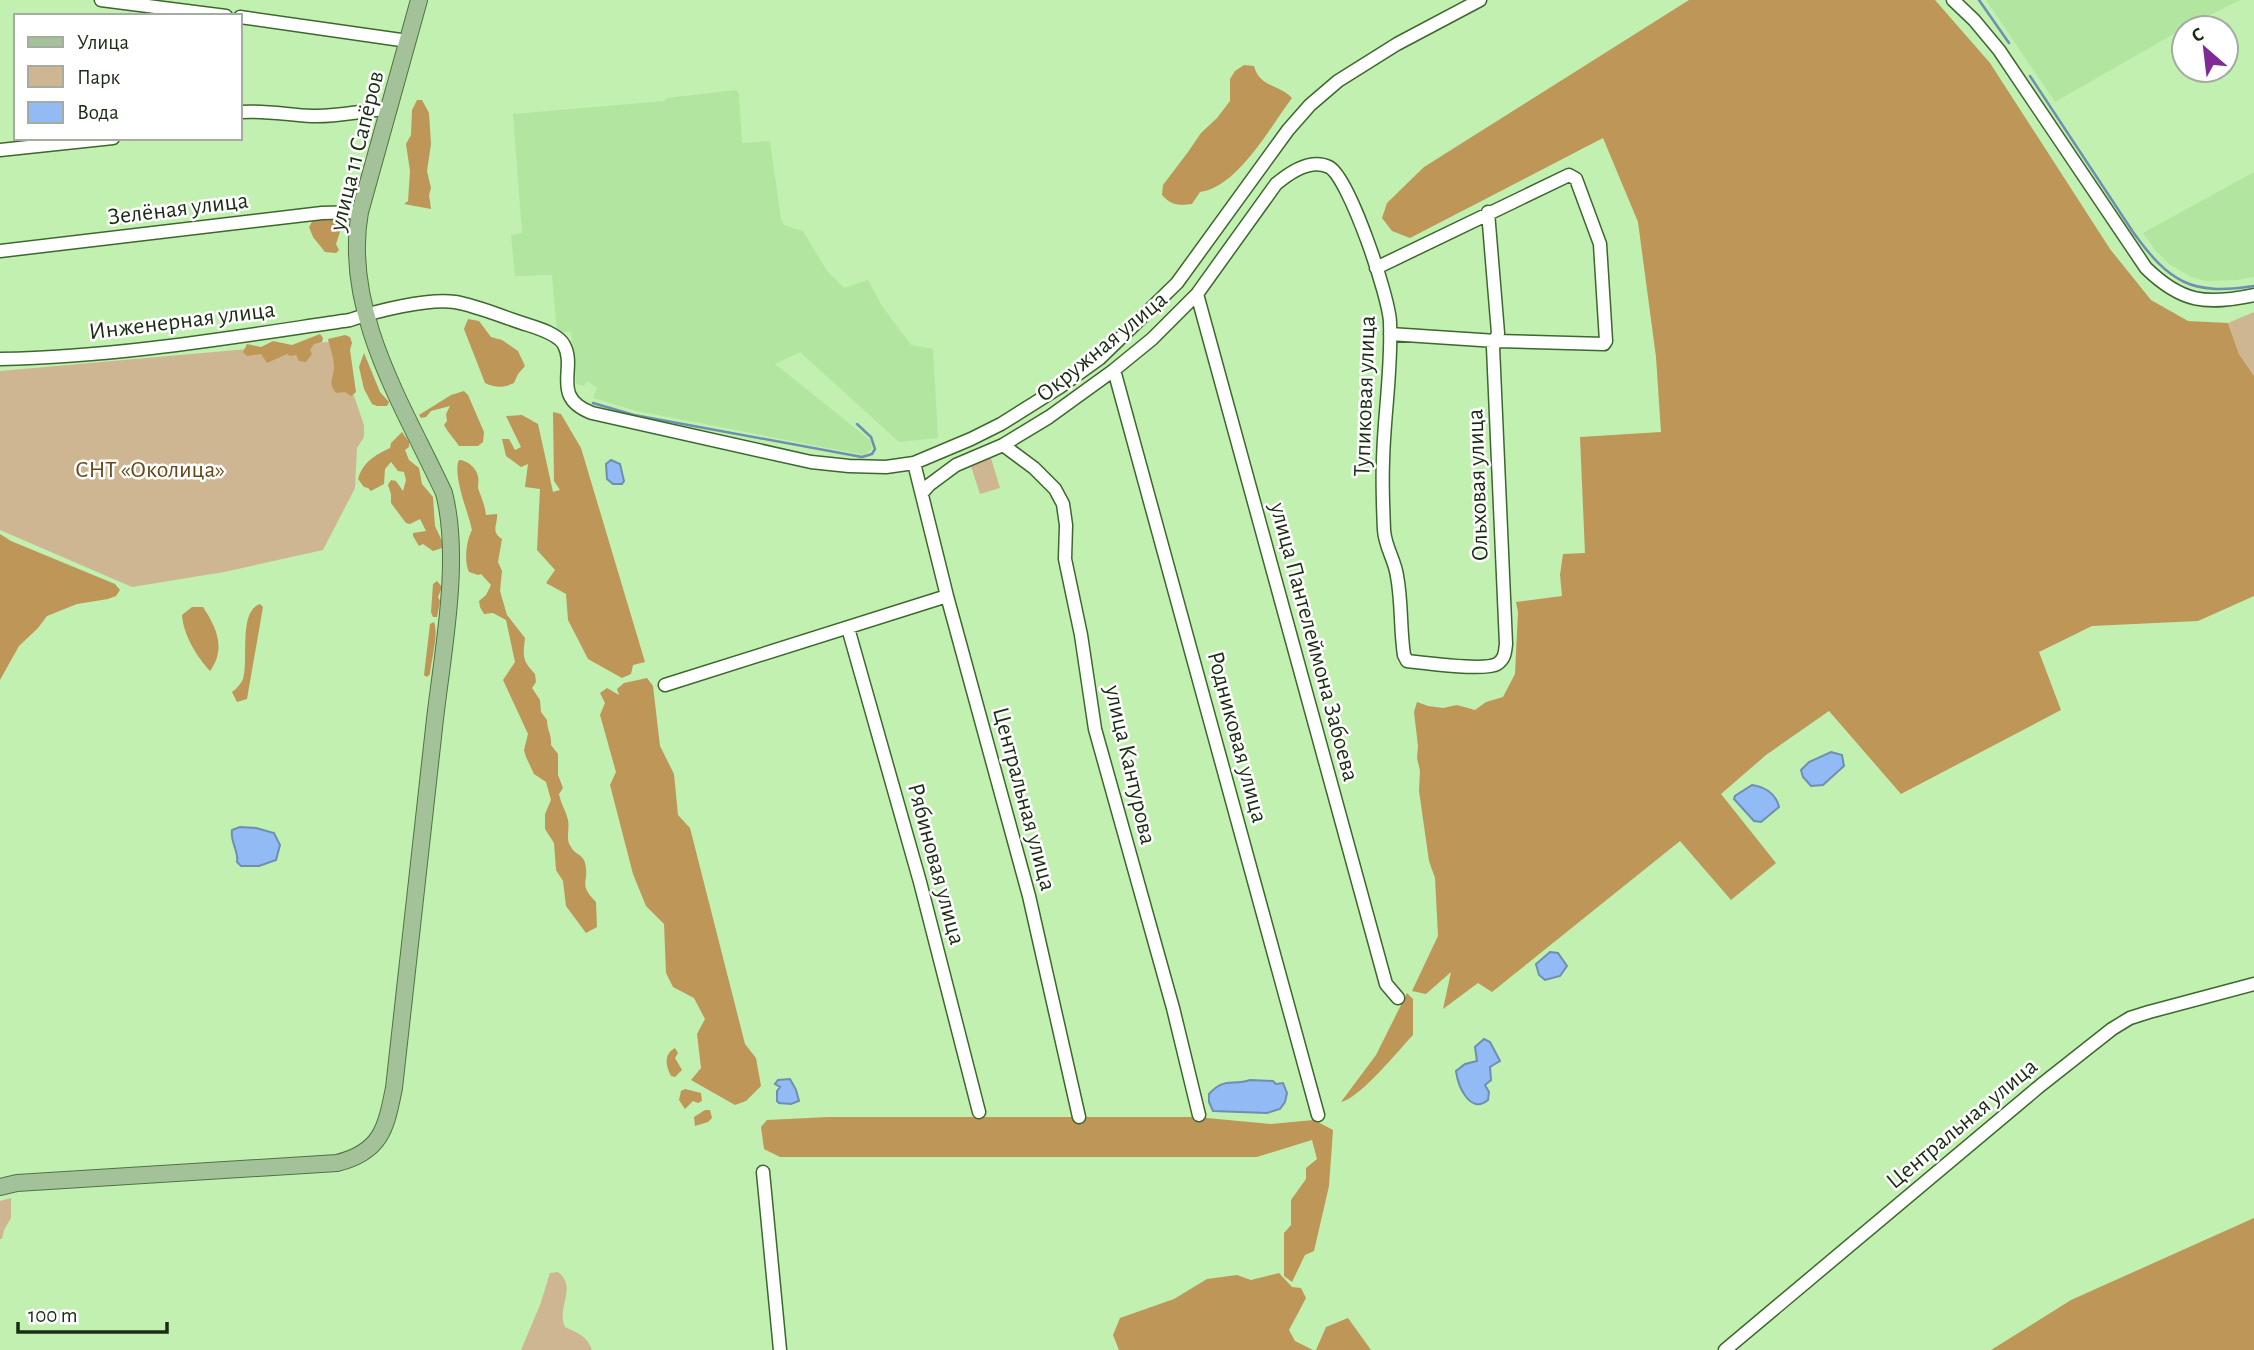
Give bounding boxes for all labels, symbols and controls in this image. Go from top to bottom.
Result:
legend [14,14,242,140]
north arrow [2170,14,2240,84]
text: С [2189,24,2207,46]
text: Улица [77,32,130,53]
text: Парк [77,67,121,88]
street label: улица 11 Сапёров [325,69,388,234]
text: Вода [77,102,119,123]
street label: Зелёная улица [106,188,250,230]
street label: Окружная улица [1032,287,1172,407]
street label: Инженерная улица [88,298,276,344]
street label: Тупиковая улица [1350,315,1380,477]
street label: Ольховая улица [1463,408,1493,562]
park label: СНТ «Околица» [75,458,225,482]
street label: улица Пантелеймона Забоева [1265,499,1363,784]
street label: Родниковая улица [1203,649,1271,825]
street label: улица Кантурова [1100,682,1160,847]
street label: Центральная улица [988,705,1060,893]
street label: Рябиновая улица [903,781,969,947]
street label: Центральная улица [1882,1054,2042,1194]
scale bar [18,1290,166,1334]
text: 100 m [28,1305,78,1326]

